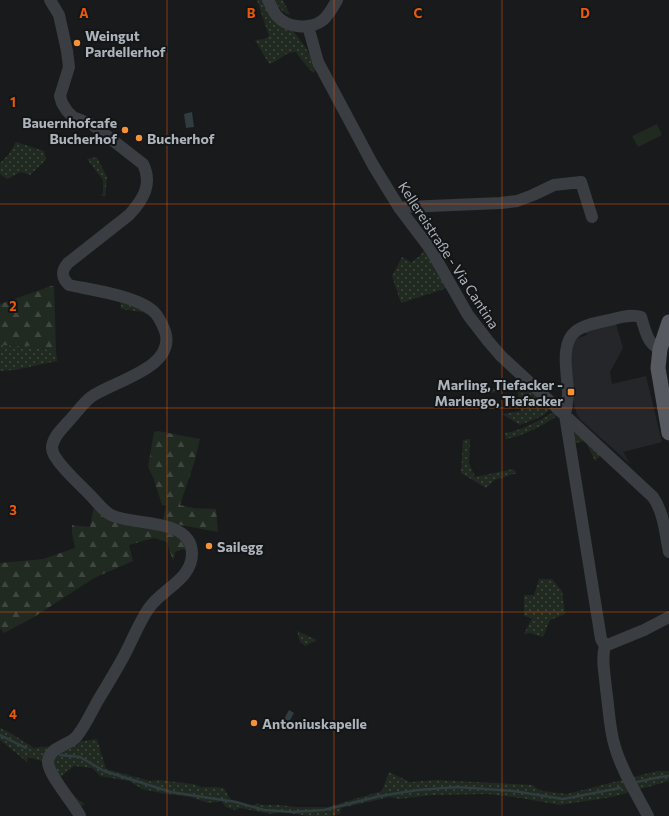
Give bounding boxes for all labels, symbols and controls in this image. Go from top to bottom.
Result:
text: A [79,5,89,21]
text: B [247,5,256,21]
text: C [414,5,423,21]
text: D [580,5,590,21]
place label: Weingut Pardellerhof [85,27,166,60]
marker: Weingut Pardellerhof [72,38,82,48]
text: 1 [10,94,16,110]
place label: Bauernhofcafe Bucherhof [22,114,117,147]
marker: Bauernhofcafe Bucherhof [120,125,130,135]
place label: Bucherhof [147,130,215,147]
marker: Bucherhof [134,133,144,143]
street label: Kellereistraße - Via Cantina [395,178,503,332]
text: 2 [9,298,17,314]
place label: Marling, Tiefacker - Marlengo, Tiefacker [435,376,563,409]
marker: Marling, Tiefacker - Marlengo, Tiefacker [566,387,576,397]
text: 3 [9,502,17,518]
place label: Sailegg [217,538,264,555]
marker: Sailegg [204,541,214,551]
text: 4 [9,706,17,722]
place label: Antoniuskapelle [262,715,367,732]
marker: Antoniuskapelle [249,718,259,728]

